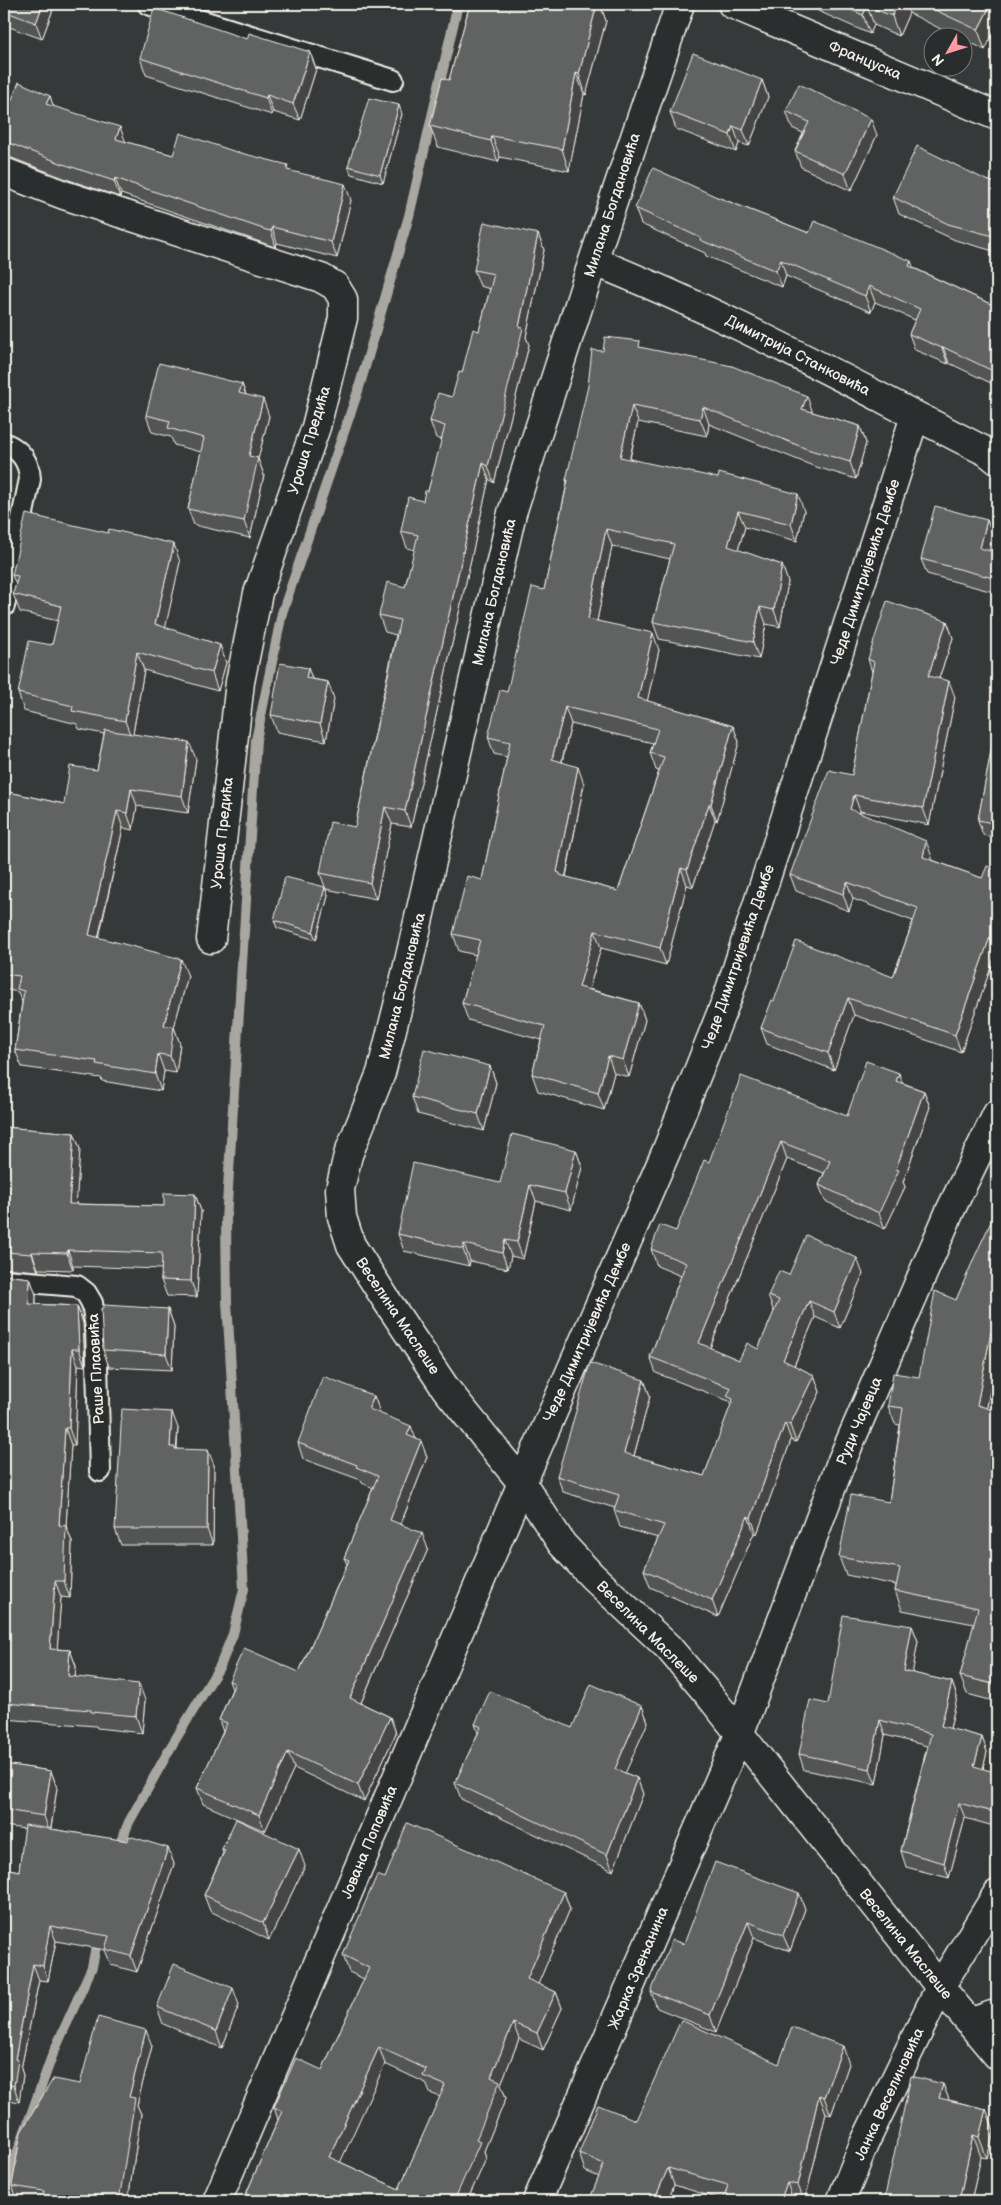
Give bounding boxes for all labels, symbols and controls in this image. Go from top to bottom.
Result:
north arrow [924,28,974,78]
street label: Француска [826,37,904,84]
text: N [928,50,948,69]
street label: Милана Богдановића [580,130,645,280]
street label: Димитрија Станковића [722,311,873,400]
street label: Уроша Предића [284,383,335,497]
street label: Чеде Димитријевића Дембе [826,477,905,668]
street label: Милана Богдановића [468,516,521,668]
street label: Уроша Предића [207,776,238,890]
street label: Чеде Димитријевића Дембе [698,862,779,1052]
street label: Милана Богдановића [375,911,430,1062]
street label: Чеде Димитријевића Дембе [539,1239,636,1425]
street label: Веселина Маслеше [351,1254,444,1379]
street label: Раше Плаовића [84,1313,109,1425]
street label: Руди Чајевца [832,1374,887,1468]
street label: Веселина Маслеше [592,1577,703,1688]
street label: Јована Поповића [337,1783,402,1902]
street label: Веселина Маслеше [855,1885,956,2004]
street label: Жарка Зрењанина [604,1904,673,2032]
street label: Јанка Веселиновића [850,2025,929,2164]

